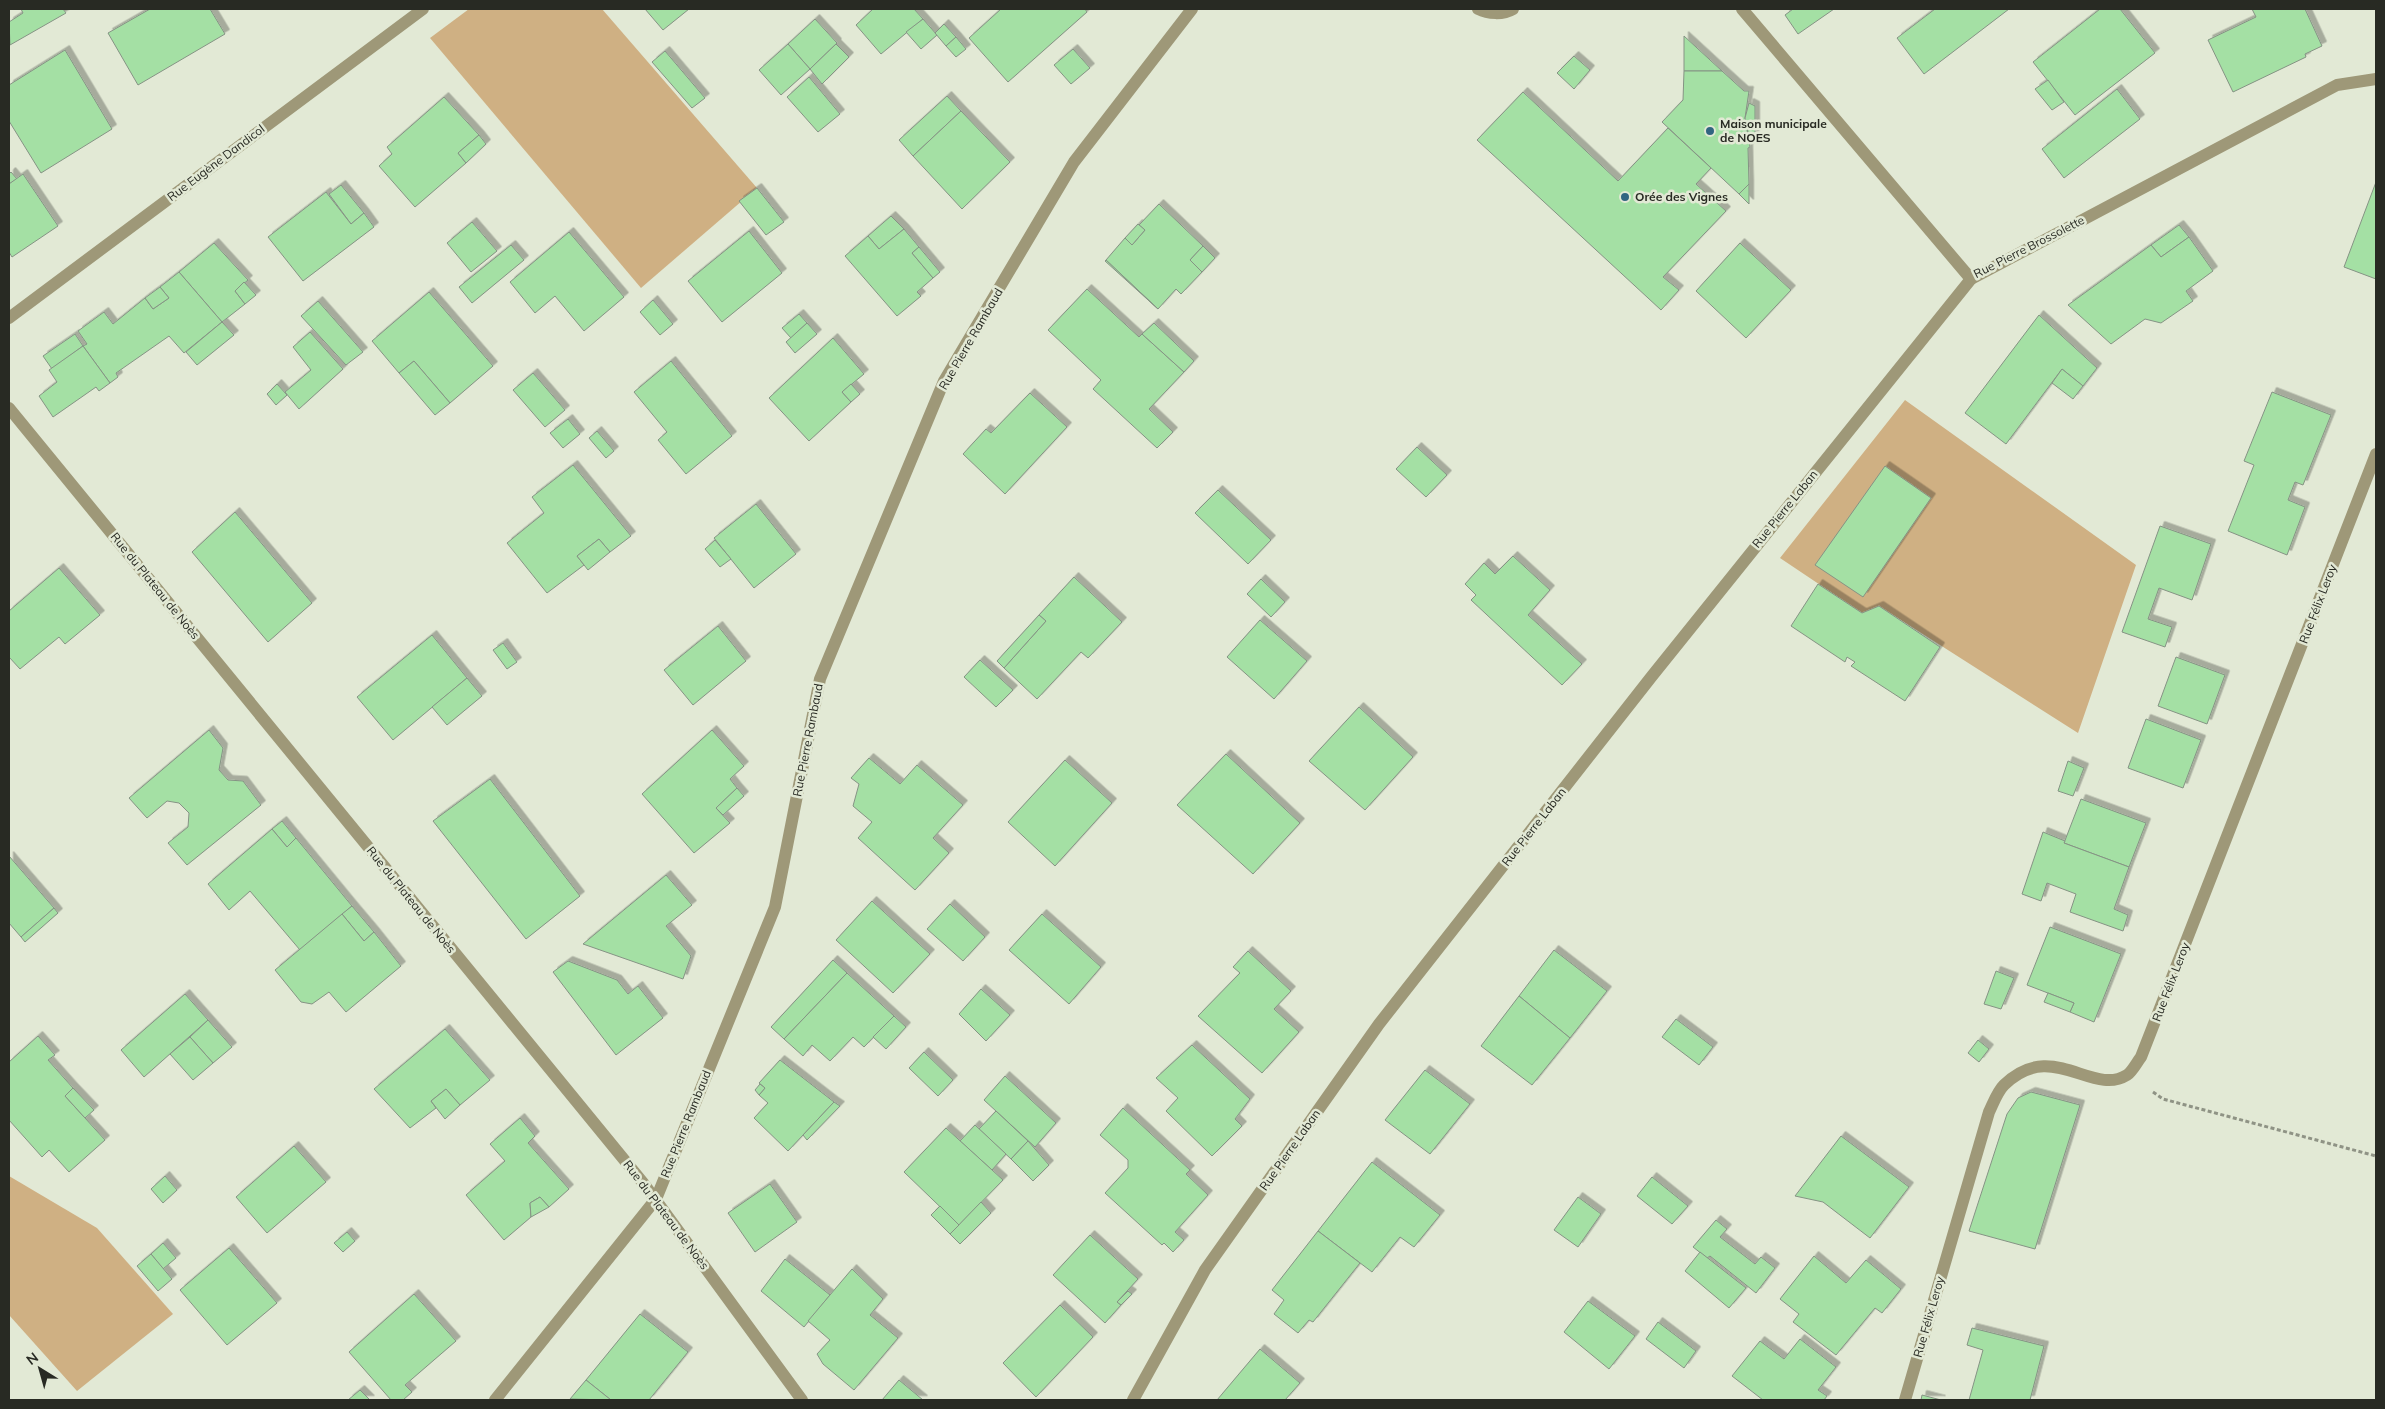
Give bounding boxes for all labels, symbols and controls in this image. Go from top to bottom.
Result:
place label: Maison municipale de NOES [1720,116,1827,145]
street label: Rue Eugène Dandicol [164,121,267,204]
marker: Maison municipale de NOES [1704,125,1716,137]
place label: Orée des Vignes [1635,189,1728,204]
marker: Orée des Vignes [1619,191,1631,203]
street label: Rue Pierre Brossolette [1971,212,2087,281]
street label: Rue Pierre Rambaud [935,285,1006,392]
street label: Rue Pierre Laban [1749,467,1821,551]
street label: Rue du Plateau de Noès [108,529,203,642]
street label: Rue Félix Leroy [2296,562,2340,646]
street label: Rue Pierre Rambaud [789,682,826,798]
street label: Rue Pierre Laban [1498,784,1569,869]
street label: Rue du Plateau de Noès [364,843,459,956]
street label: Rue Félix Leroy [2149,940,2193,1024]
street label: Rue Pierre Rambaud [657,1068,714,1180]
street label: Rue Pierre Laban [1256,1106,1323,1193]
street label: Rue du Plateau de Noès [620,1157,712,1272]
street label: Rue Félix Leroy [1910,1274,1947,1359]
north arrow [15,1344,65,1394]
text: N [23,1348,42,1369]

